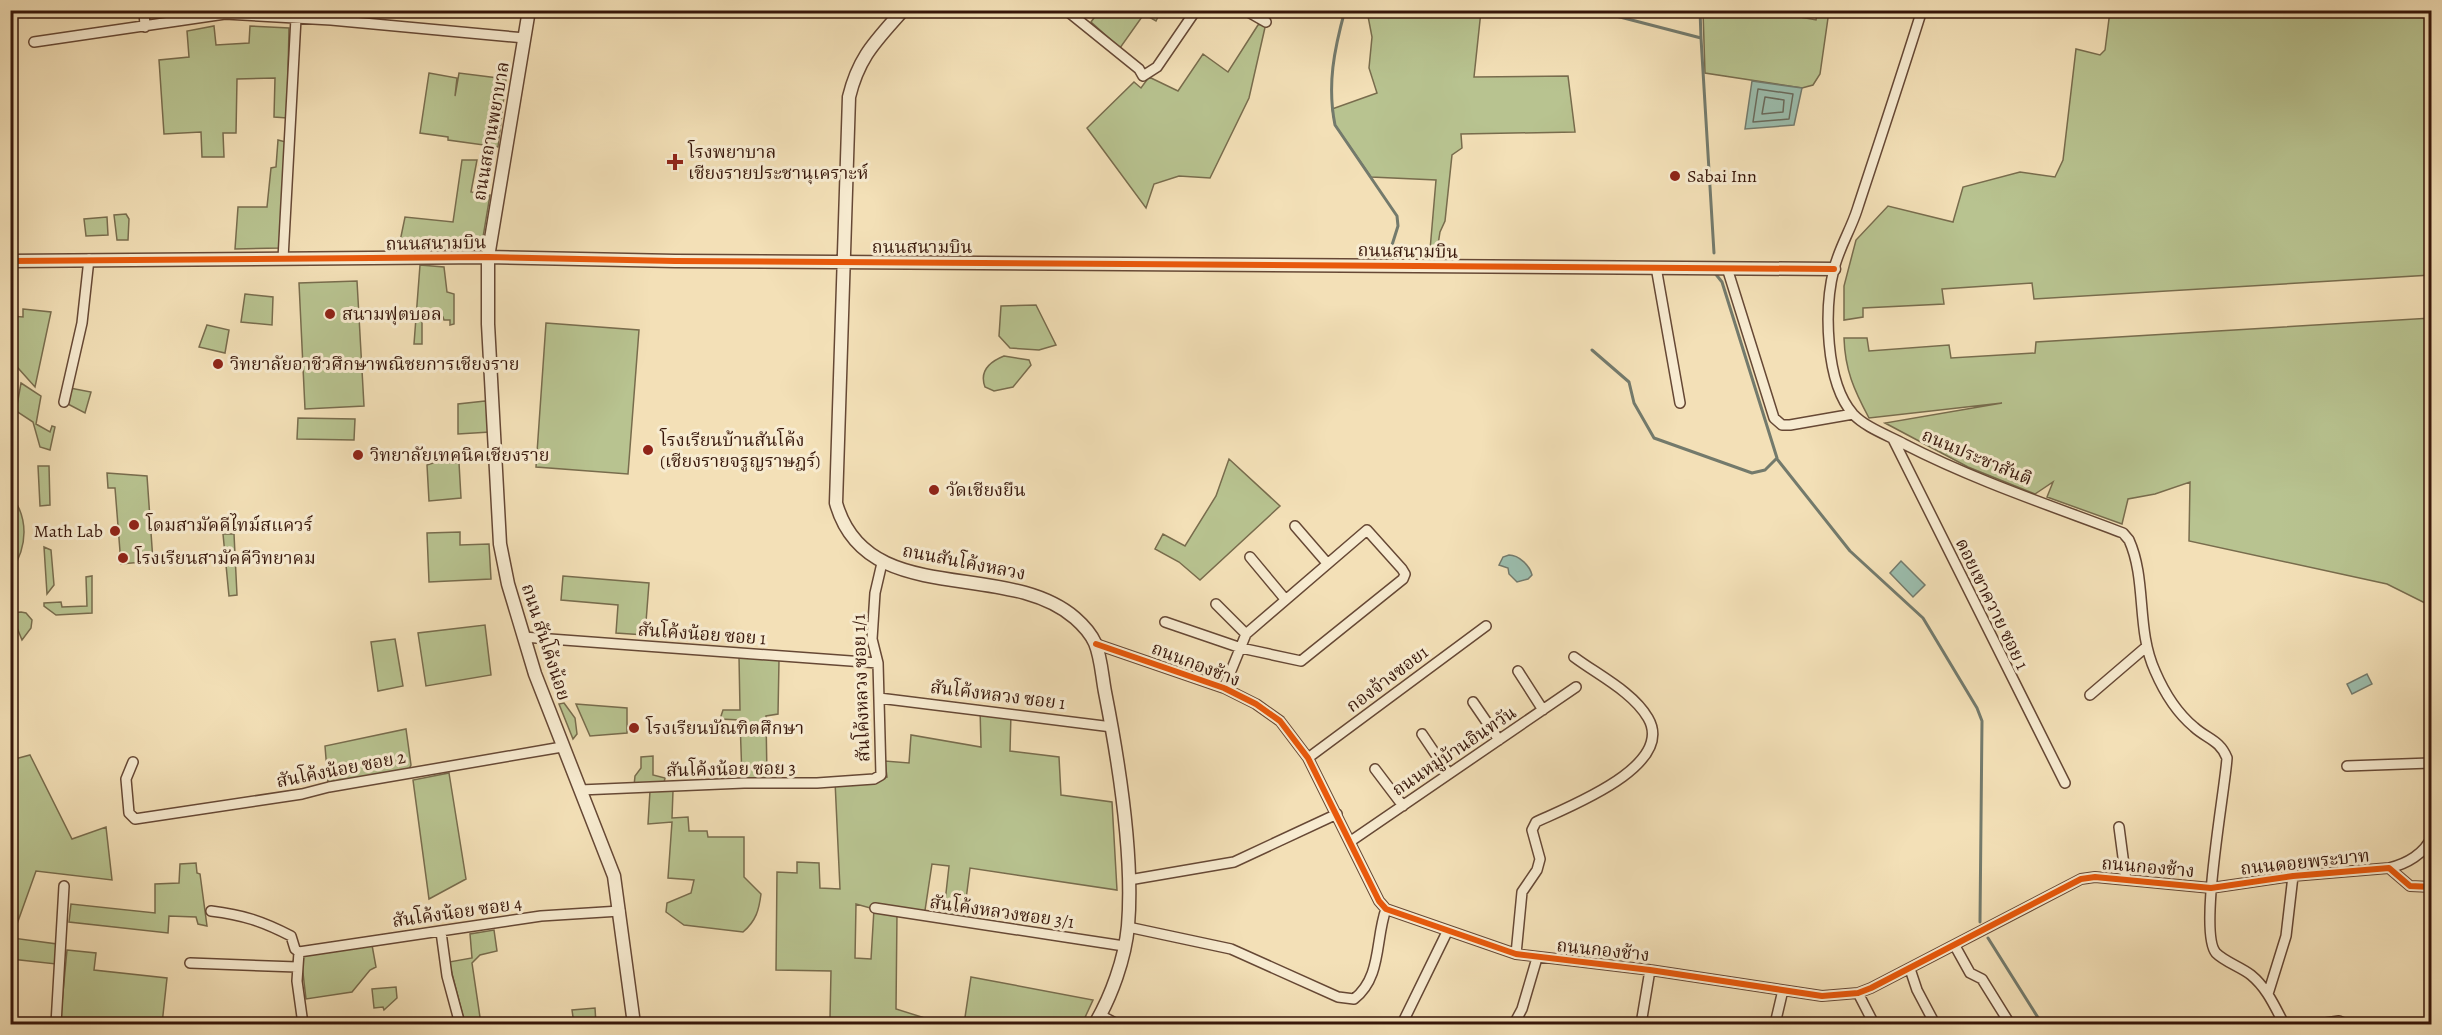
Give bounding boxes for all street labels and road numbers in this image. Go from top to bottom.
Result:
street label: ถนนสถานพยาบาล [467,59,515,203]
street label: ถนนสนามบิน [385,230,487,256]
street label: ถนนสนามบิน [872,235,972,259]
street label: ถนนสนามบิน [1357,238,1459,264]
street label: ถนนประชาสันติ [1918,423,2036,491]
street label: ดอยเขาควาย ซอย 1 [1950,534,2034,674]
street label: ถนนสันโค้งหลวง [900,537,1028,586]
street label: ถนน สันโค้งน้อย [516,580,577,703]
street label: สันโค้งหลวง ซอย 1/1 [845,614,876,762]
street label: สันโค้งน้อย ซอย 1 [637,617,767,650]
street label: ถนนกองช้าง [1148,636,1244,692]
street label: กองจ้างซอย1 [1341,640,1433,718]
street label: สันโค้งหลวง ซอย 1 [929,674,1067,715]
street label: ถนนหมู่บ้านอินทวัน [1387,700,1521,802]
street label: สันโค้งน้อย ซอย 2 [274,744,408,793]
street label: สันโค้งน้อย ซอย 3 [666,755,796,782]
street label: ถนนดอยพระบาท [2239,843,2371,881]
street label: ถนนกองช้าง [2100,851,2196,883]
street label: สันโค้งหลวงซอย 3/1 [928,889,1076,934]
street label: สันโค้งน้อย ซอย 4 [391,890,523,933]
street label: ถนนกองช้าง [1555,933,1651,967]

